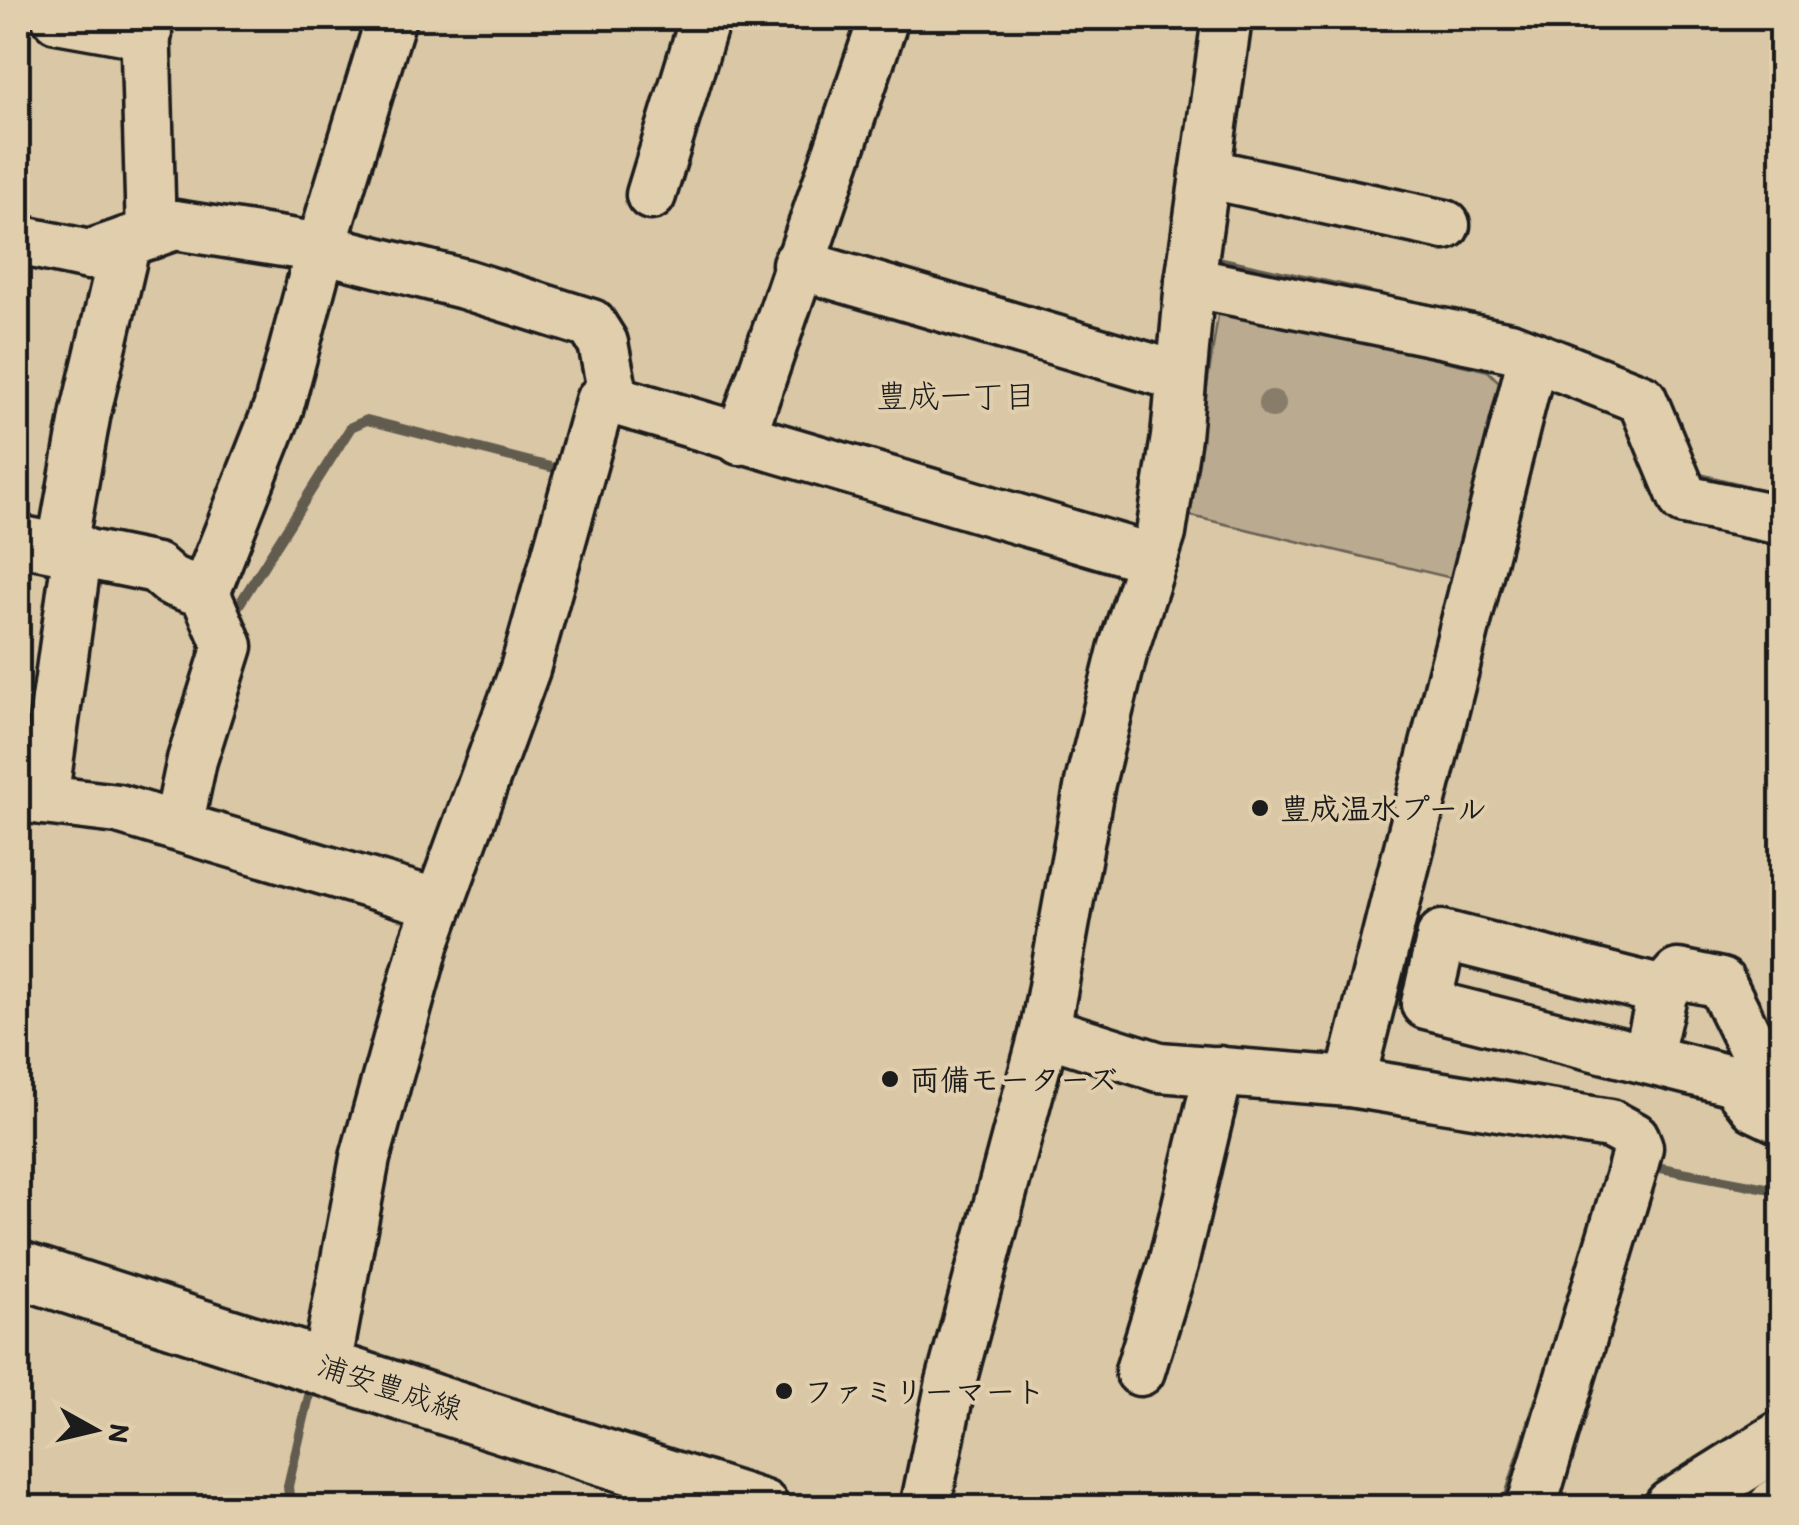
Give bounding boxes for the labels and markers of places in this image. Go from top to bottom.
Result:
place label: 豊成温水プール [1280,790,1487,827]
marker: 豊成温水プール [1249,797,1271,819]
place label: 両備モーターズ [910,1061,1118,1098]
marker: 両備モーターズ [879,1068,901,1090]
place label: ファミリーマート [804,1373,1045,1410]
marker: ファミリーマート [773,1380,795,1402]

